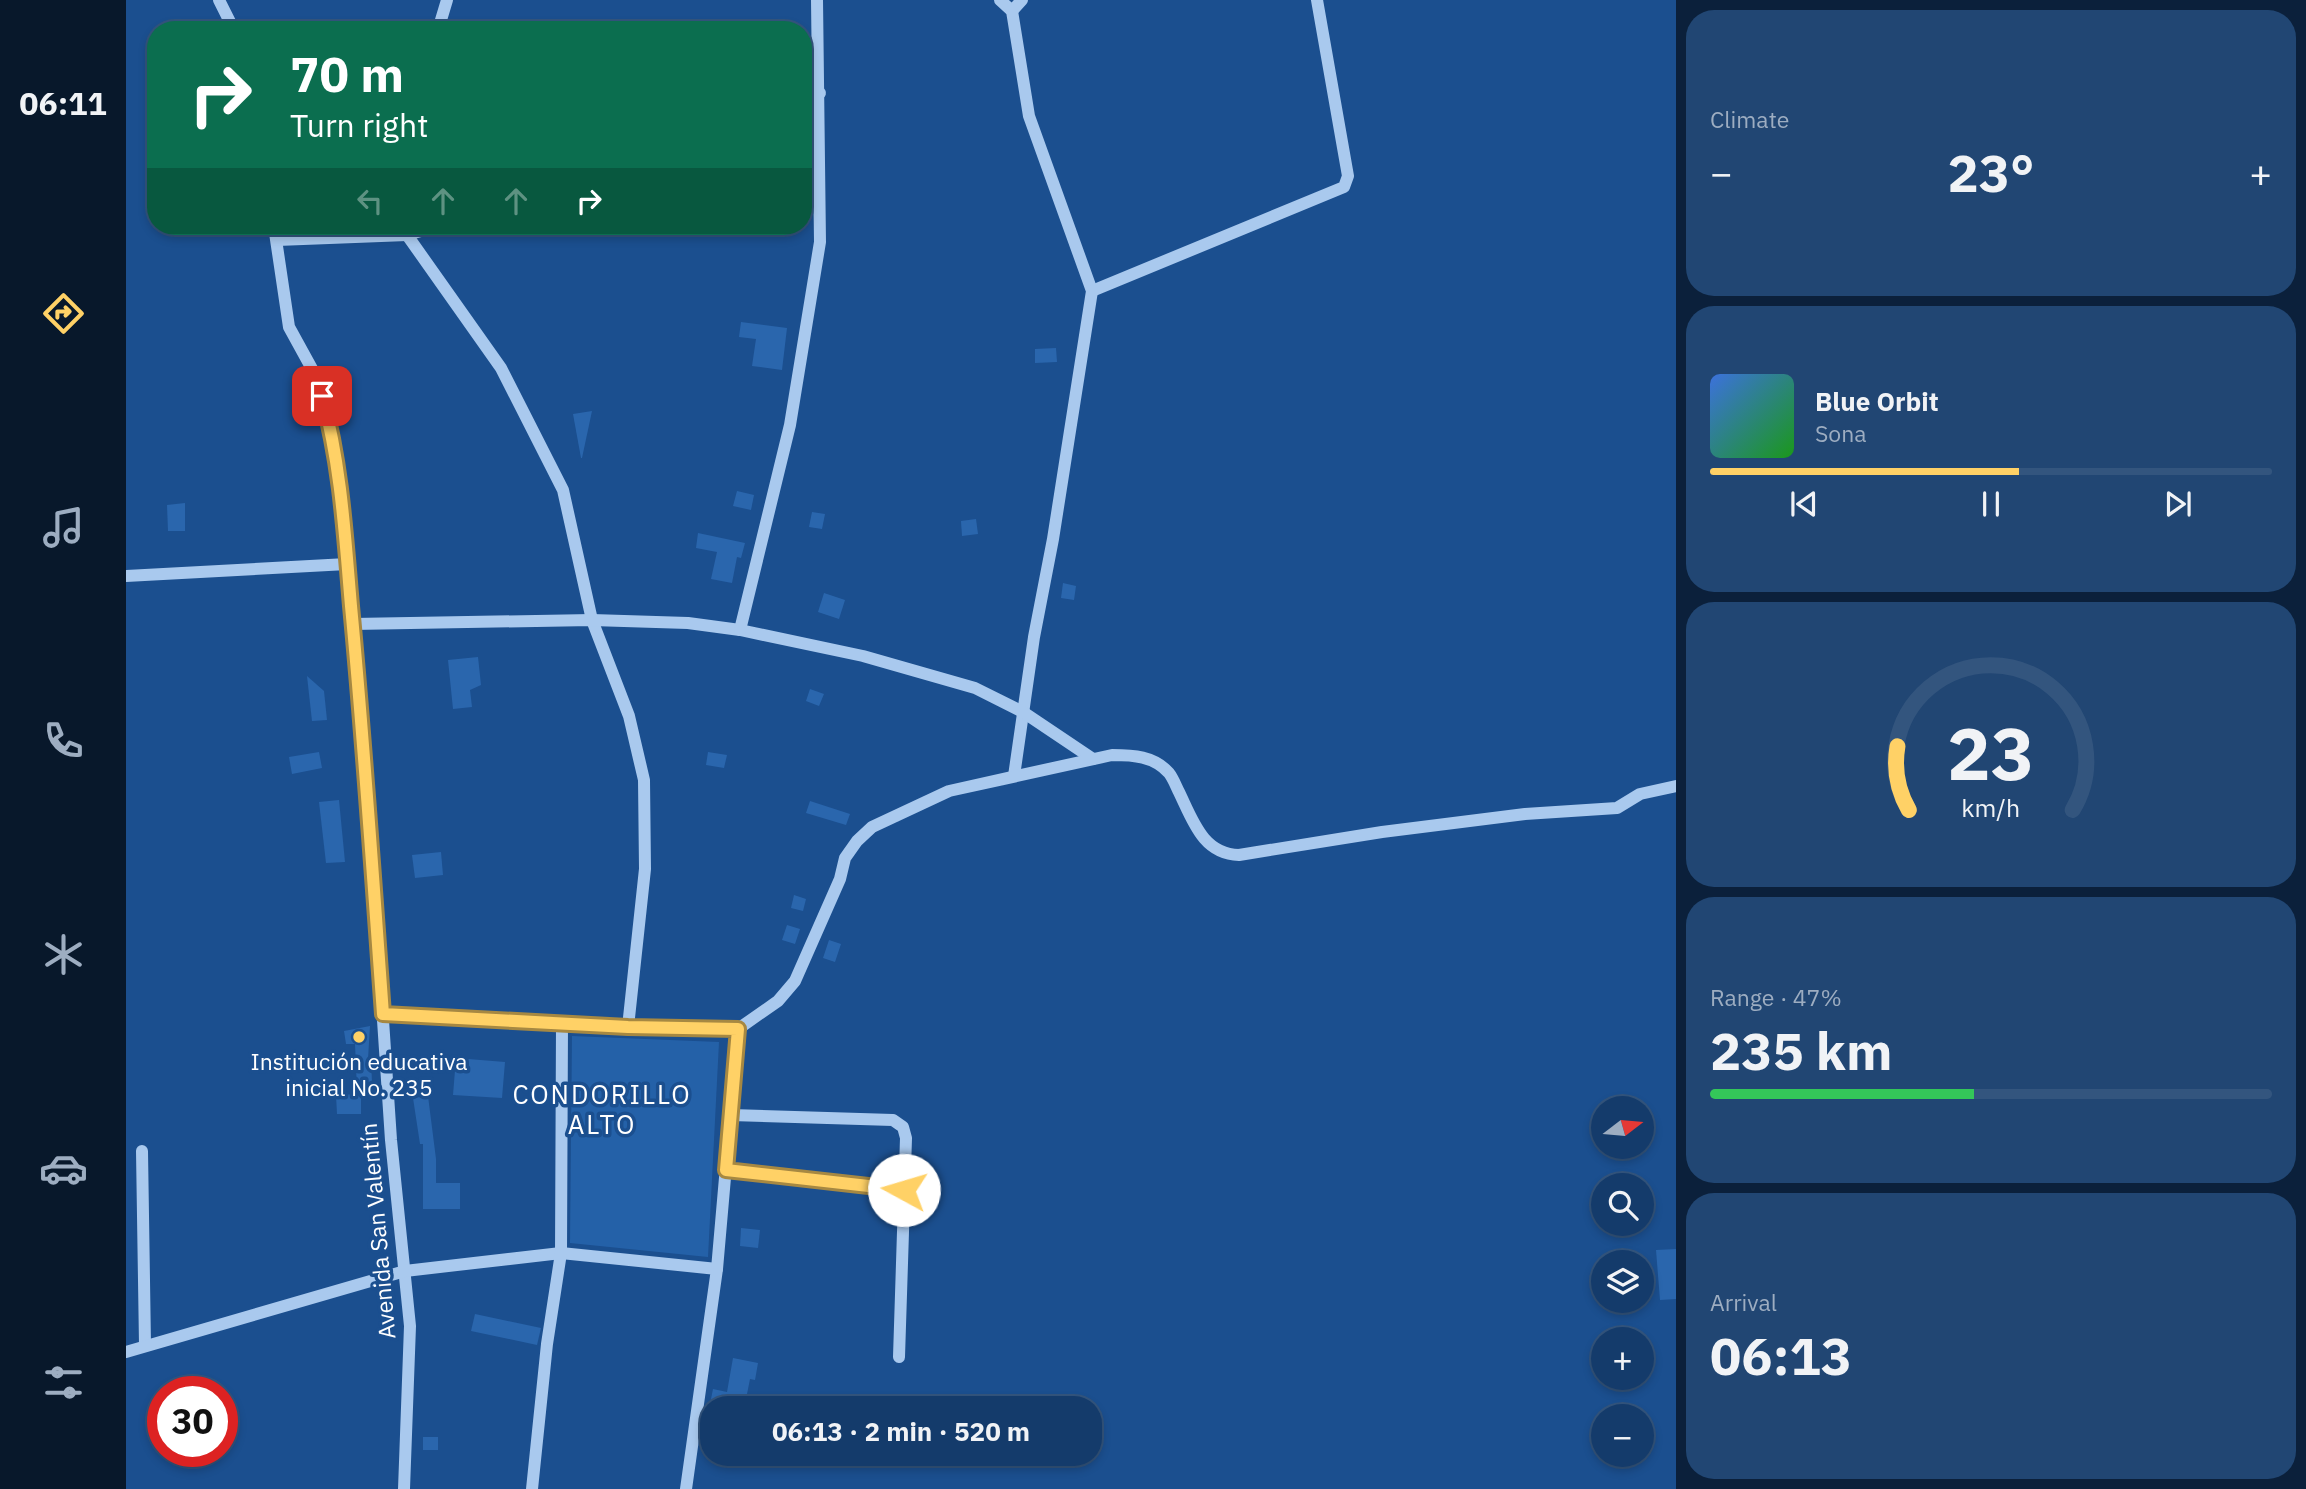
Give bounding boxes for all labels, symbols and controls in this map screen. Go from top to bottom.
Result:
text: 70 m [290,42,404,105]
icon: right [175,49,266,140]
text: 06:11 [19,82,107,124]
text: Turn right [290,104,428,146]
text: Climate [1710,104,1789,134]
text: 23° [1948,139,2034,206]
text: − [1710,148,1733,197]
text: + [2249,148,2272,197]
icon: left [351,182,389,220]
icon: ahead [424,182,462,220]
icon: ahead [497,182,535,220]
icon: right [570,182,608,220]
icon: directions [39,289,88,338]
pin [292,366,352,426]
icon: arrive [303,377,341,415]
text: Blue Orbit [1815,384,1939,418]
text: Sona [1815,418,1867,448]
icon: previous [1785,485,1823,523]
icon: pause [1972,485,2010,523]
icon: next [2159,485,2197,523]
icon: music [39,503,88,552]
text: 23 [1947,706,2035,801]
icon: phone [39,716,88,765]
text: km/h [1962,791,2020,824]
icon: climate [39,930,88,979]
text: Range · 47% [1710,982,1842,1012]
text: 235 km [1710,1017,1892,1084]
marker: Institución educativa inicial No. 235 [351,1029,367,1045]
place label: Institución educativa inicial No. 235 [250,1046,468,1102]
district label: CONDORILLO ALTO [512,1077,692,1141]
north arrow [1591,1096,1654,1158]
map controls [1591,1096,1654,1467]
street label: Avenida San Valentín [353,1122,401,1340]
icon: car [39,1144,88,1193]
position arrow [867,1153,941,1227]
button: search [1591,1173,1654,1236]
button: layers [1591,1250,1654,1313]
text: Arrival [1710,1287,1777,1317]
text: 06:13 [1710,1322,1852,1389]
button: + [1591,1327,1654,1390]
icon: filters [39,1358,88,1407]
speed limit sign: 30 [147,1376,238,1467]
button: − [1591,1404,1654,1467]
text: 06:13 · 2 min · 520 m [772,1414,1030,1448]

